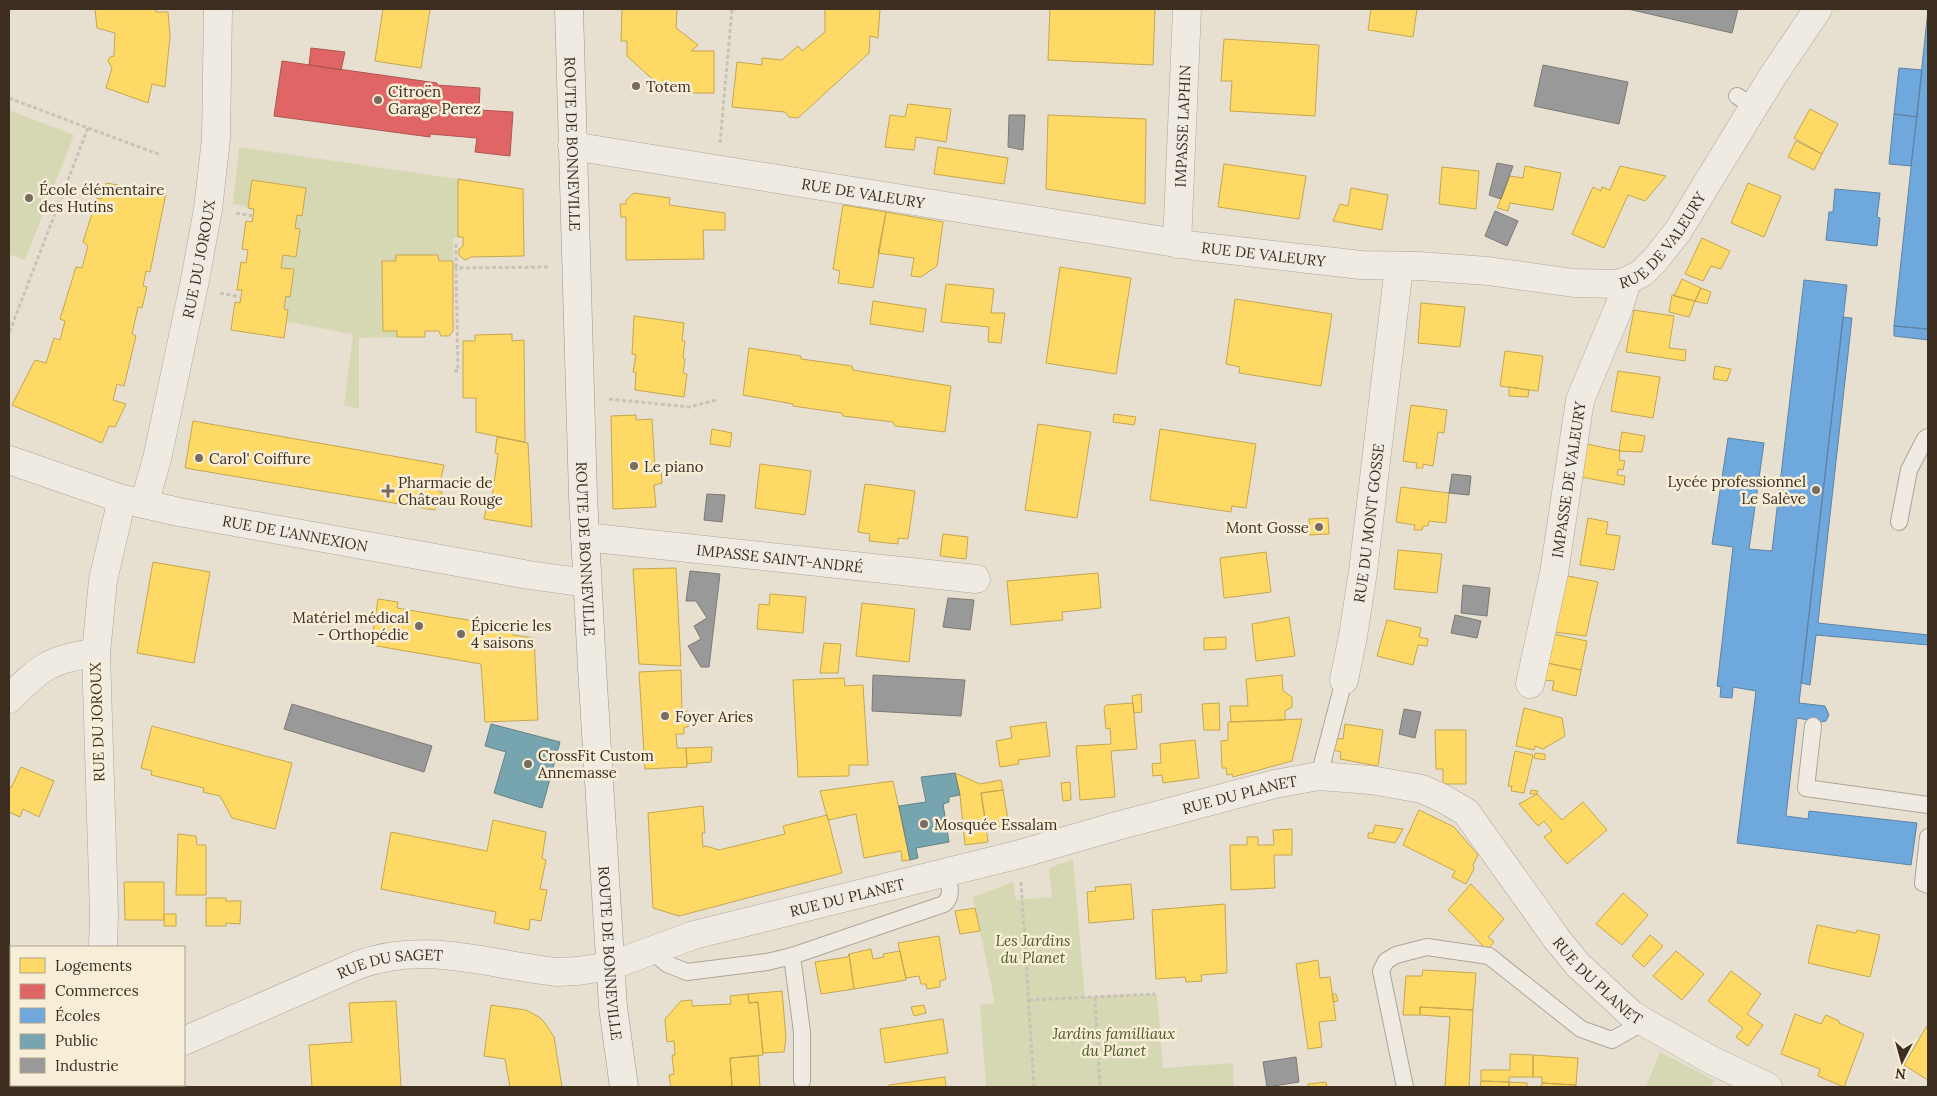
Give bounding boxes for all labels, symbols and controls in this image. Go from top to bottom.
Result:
street label: ROUTE DE BONNEVILLE [561,56,585,232]
street label: IMPASSE LAPHIN [1170,64,1194,188]
place label: Totem [646,77,691,96]
marker: Totem [630,80,642,92]
place label: Citroën Garage Perez [388,82,481,118]
marker: Citroën Garage Perez [372,94,384,106]
street label: RUE DE VALEURY [800,173,927,212]
place label: École élémentaire des Hutins [39,180,164,216]
street label: RUE DE VALEURY [1617,188,1710,292]
marker: École élémentaire des Hutins [23,192,35,204]
street label: RUE DU JOROUX [178,199,218,320]
street label: RUE DE VALEURY [1200,237,1327,270]
street label: IMPASSE DE VALEURY [1547,400,1589,559]
street label: RUE DU MONT GOSSE [1349,442,1388,604]
place label: Carol' Coiffure [209,449,311,468]
marker: Carol' Coiffure [193,452,205,464]
place label: Le piano [644,457,704,476]
marker: Le piano [628,460,640,472]
street label: ROUTE DE BONNEVILLE [573,461,600,636]
place label: Lycée professionnel Le Salève [1667,472,1806,508]
place label: Pharmacie de Château Rouge [398,473,503,509]
marker: Lycée professionnel Le Salève [1810,484,1822,496]
marker: Pharmacie de Château Rouge [382,485,394,497]
street label: RUE DE L'ANNEXION [221,510,369,555]
place label: Mont Gosse [1226,518,1309,537]
marker: Mont Gosse [1313,521,1325,533]
street label: IMPASSE SAINT-ANDRÉ [695,540,864,576]
place label: Matériel médical - Orthopédie [292,608,409,644]
place label: Épicerie les 4 saisons [471,616,551,652]
marker: Matériel médical - Orthopédie [413,620,425,632]
marker: Épicerie les 4 saisons [455,628,467,640]
street label: RUE DU JOROUX [85,662,109,782]
place label: Foyer Aries [675,707,753,726]
marker: Foyer Aries [659,710,671,722]
place label: CrossFit Custom Annemasse [537,746,654,782]
marker: CrossFit Custom Annemasse [522,758,534,770]
street label: RUE DU PLANET [1180,771,1299,818]
place label: Mosquée Essalam [934,815,1057,834]
marker: Mosquée Essalam [918,818,930,830]
street label: ROUTE DE BONNEVILLE [595,865,627,1041]
street label: RUE DU PLANET [787,873,907,920]
park label: Les Jardins du Planet [995,931,1071,967]
street label: RUE DU PLANET [1549,933,1647,1029]
street label: RUE DU SAGET [334,945,444,983]
legend [10,946,185,1086]
text: Logements [55,956,132,975]
text: Commerces [55,981,139,1000]
text: Écoles [55,1006,100,1025]
park label: Jardins familliaux du Planet [1052,1024,1175,1060]
text: Public [55,1031,98,1050]
north arrow [1877,1036,1927,1086]
text: Industrie [55,1056,119,1075]
text: N [1894,1064,1907,1083]

